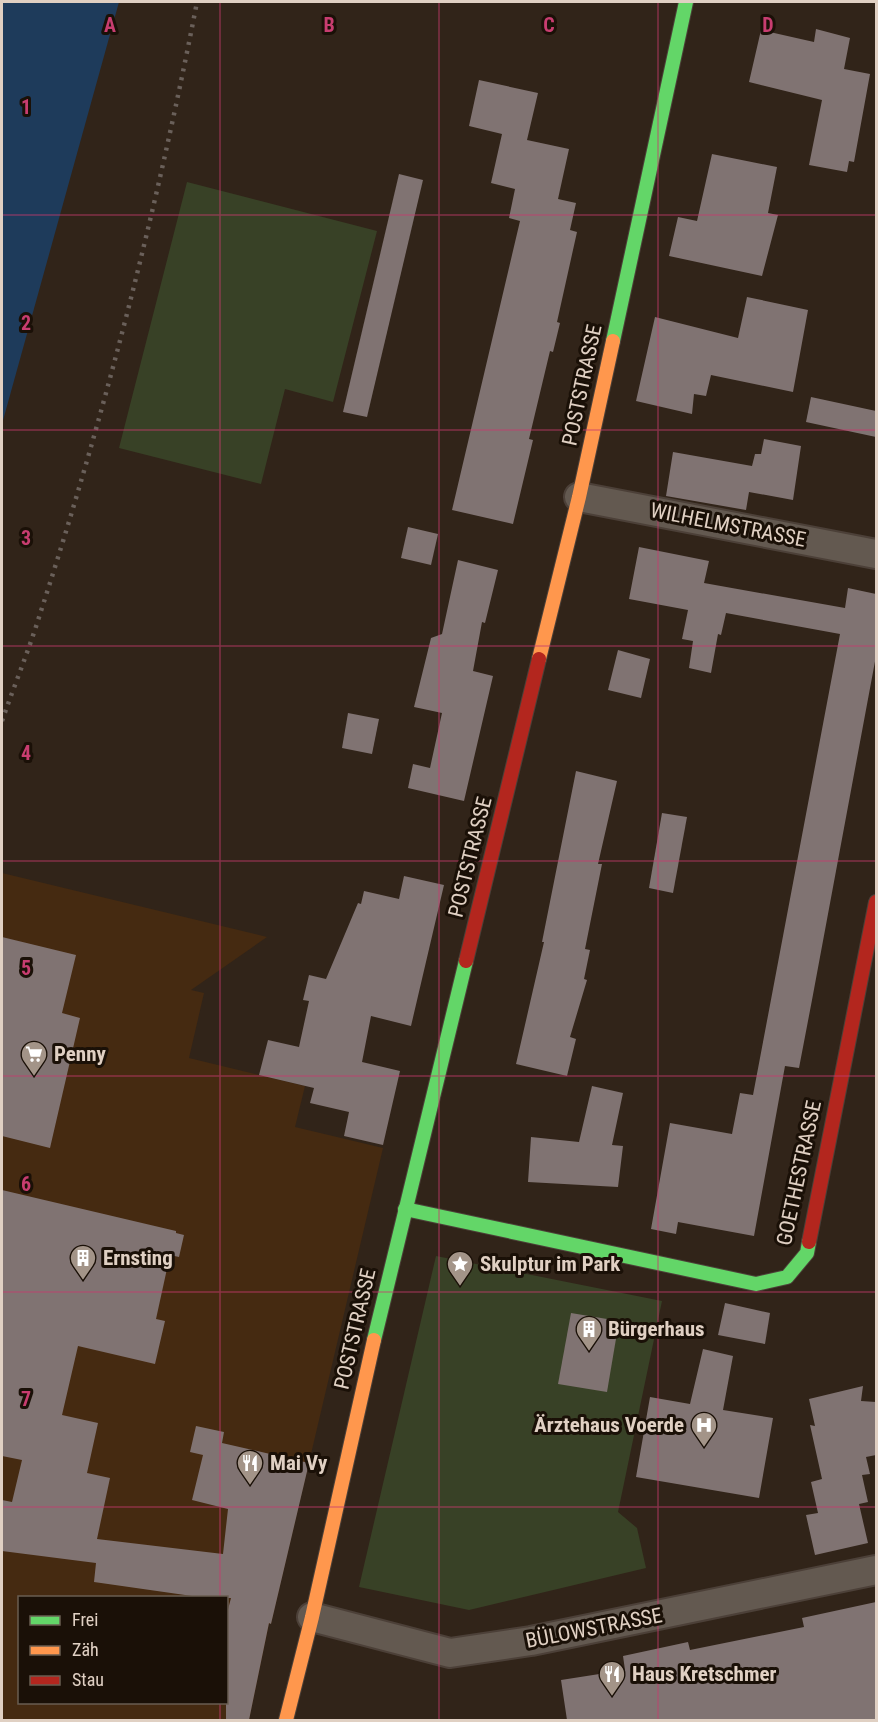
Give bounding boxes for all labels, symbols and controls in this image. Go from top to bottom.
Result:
text: A [104,13,116,37]
text: B [323,13,335,37]
text: C [543,13,555,37]
text: D [762,13,774,37]
text: 1 [21,95,31,119]
text: 2 [21,311,31,335]
street label: POSTSTRASSE [557,322,607,448]
street label: WILHELMSTRASSE [648,498,808,552]
text: 3 [21,526,31,550]
text: 4 [21,741,31,765]
street label: POSTSTRASSE [443,794,497,920]
text: 5 [21,956,31,980]
supermarket icon: Penny [19,1039,49,1077]
place label: Penny [54,1042,107,1066]
street label: GOETHESTRASSE [772,1098,826,1248]
text: 6 [21,1172,31,1196]
building icon: Ernsting [68,1243,98,1281]
place label: Ernsting [103,1246,173,1270]
place icon: Skulptur im Park [445,1249,475,1287]
place label: Skulptur im Park [480,1252,621,1276]
street label: POSTSTRASSE [329,1266,381,1392]
building icon: Bürgerhaus [574,1314,604,1352]
place label: Bürgerhaus [608,1317,705,1341]
text: 7 [21,1387,31,1411]
hospital icon: Ärztehaus Voerde [689,1410,719,1448]
place label: Ärztehaus Voerde [534,1413,684,1437]
restaurant icon: Mai Vy [235,1448,265,1486]
place label: Mai Vy [270,1451,328,1475]
legend [18,1596,228,1704]
street label: BÜLOWSTRASSE [524,1603,664,1653]
text: Frei [72,1609,98,1630]
text: Zäh [72,1639,99,1660]
restaurant icon: Haus Kretschmer [597,1659,627,1697]
place label: Haus Kretschmer [632,1662,777,1686]
text: Stau [72,1669,104,1690]

